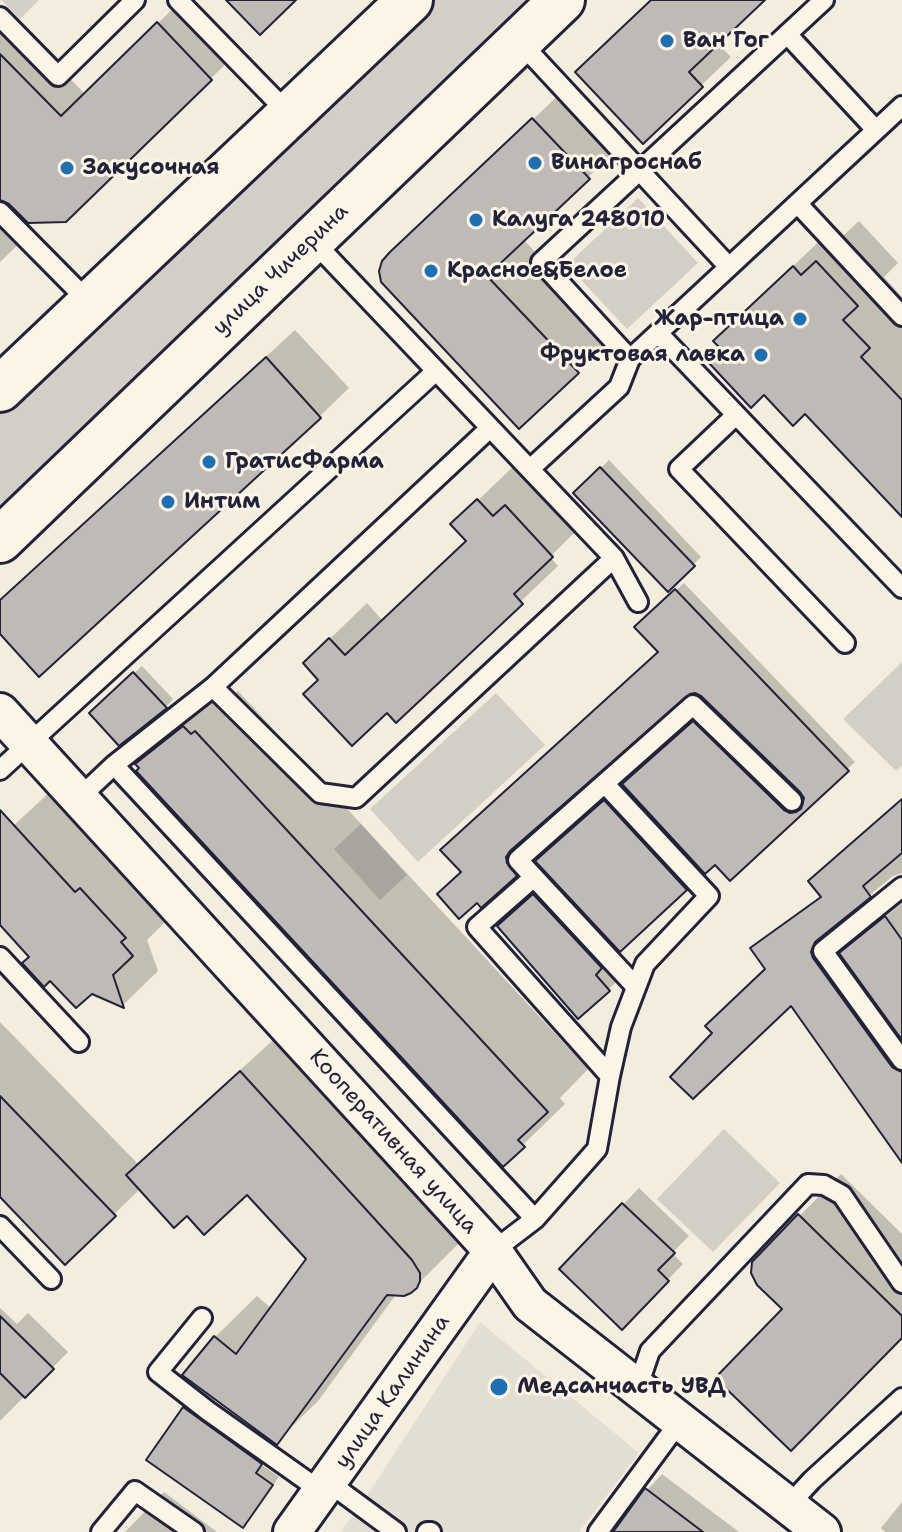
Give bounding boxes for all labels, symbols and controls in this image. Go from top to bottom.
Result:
place label: Ван Гог [683,28,769,54]
marker: Ван Гог [658,32,676,50]
place label: Винагроснаб [551,150,702,176]
marker: Винагроснаб [526,154,544,172]
place label: Закусочная [83,155,219,181]
marker: Закусочная [58,159,76,177]
street label: улица Чичерина [208,199,354,341]
place label: Калуга 248010 [492,207,665,233]
marker: Калуга 248010 [467,211,485,229]
place label: Красное&Белое [447,258,627,284]
marker: Красное&Белое [422,262,440,280]
place label: Жар-птица [654,306,784,332]
marker: Жар-птица [791,310,809,328]
place label: Фруктовая лавка [540,342,745,368]
marker: Фруктовая лавка [752,346,770,364]
place label: ГратисФарма [225,449,384,475]
marker: ГратисФарма [200,453,218,471]
place label: Интим [184,489,260,515]
marker: Интим [159,493,177,511]
street label: Кооперативная улица [303,1044,483,1240]
street label: улица Калинина [330,1310,456,1474]
place label: Медсанчасть УВД [517,1374,726,1400]
marker: Медсанчасть УВД [488,1376,510,1398]

